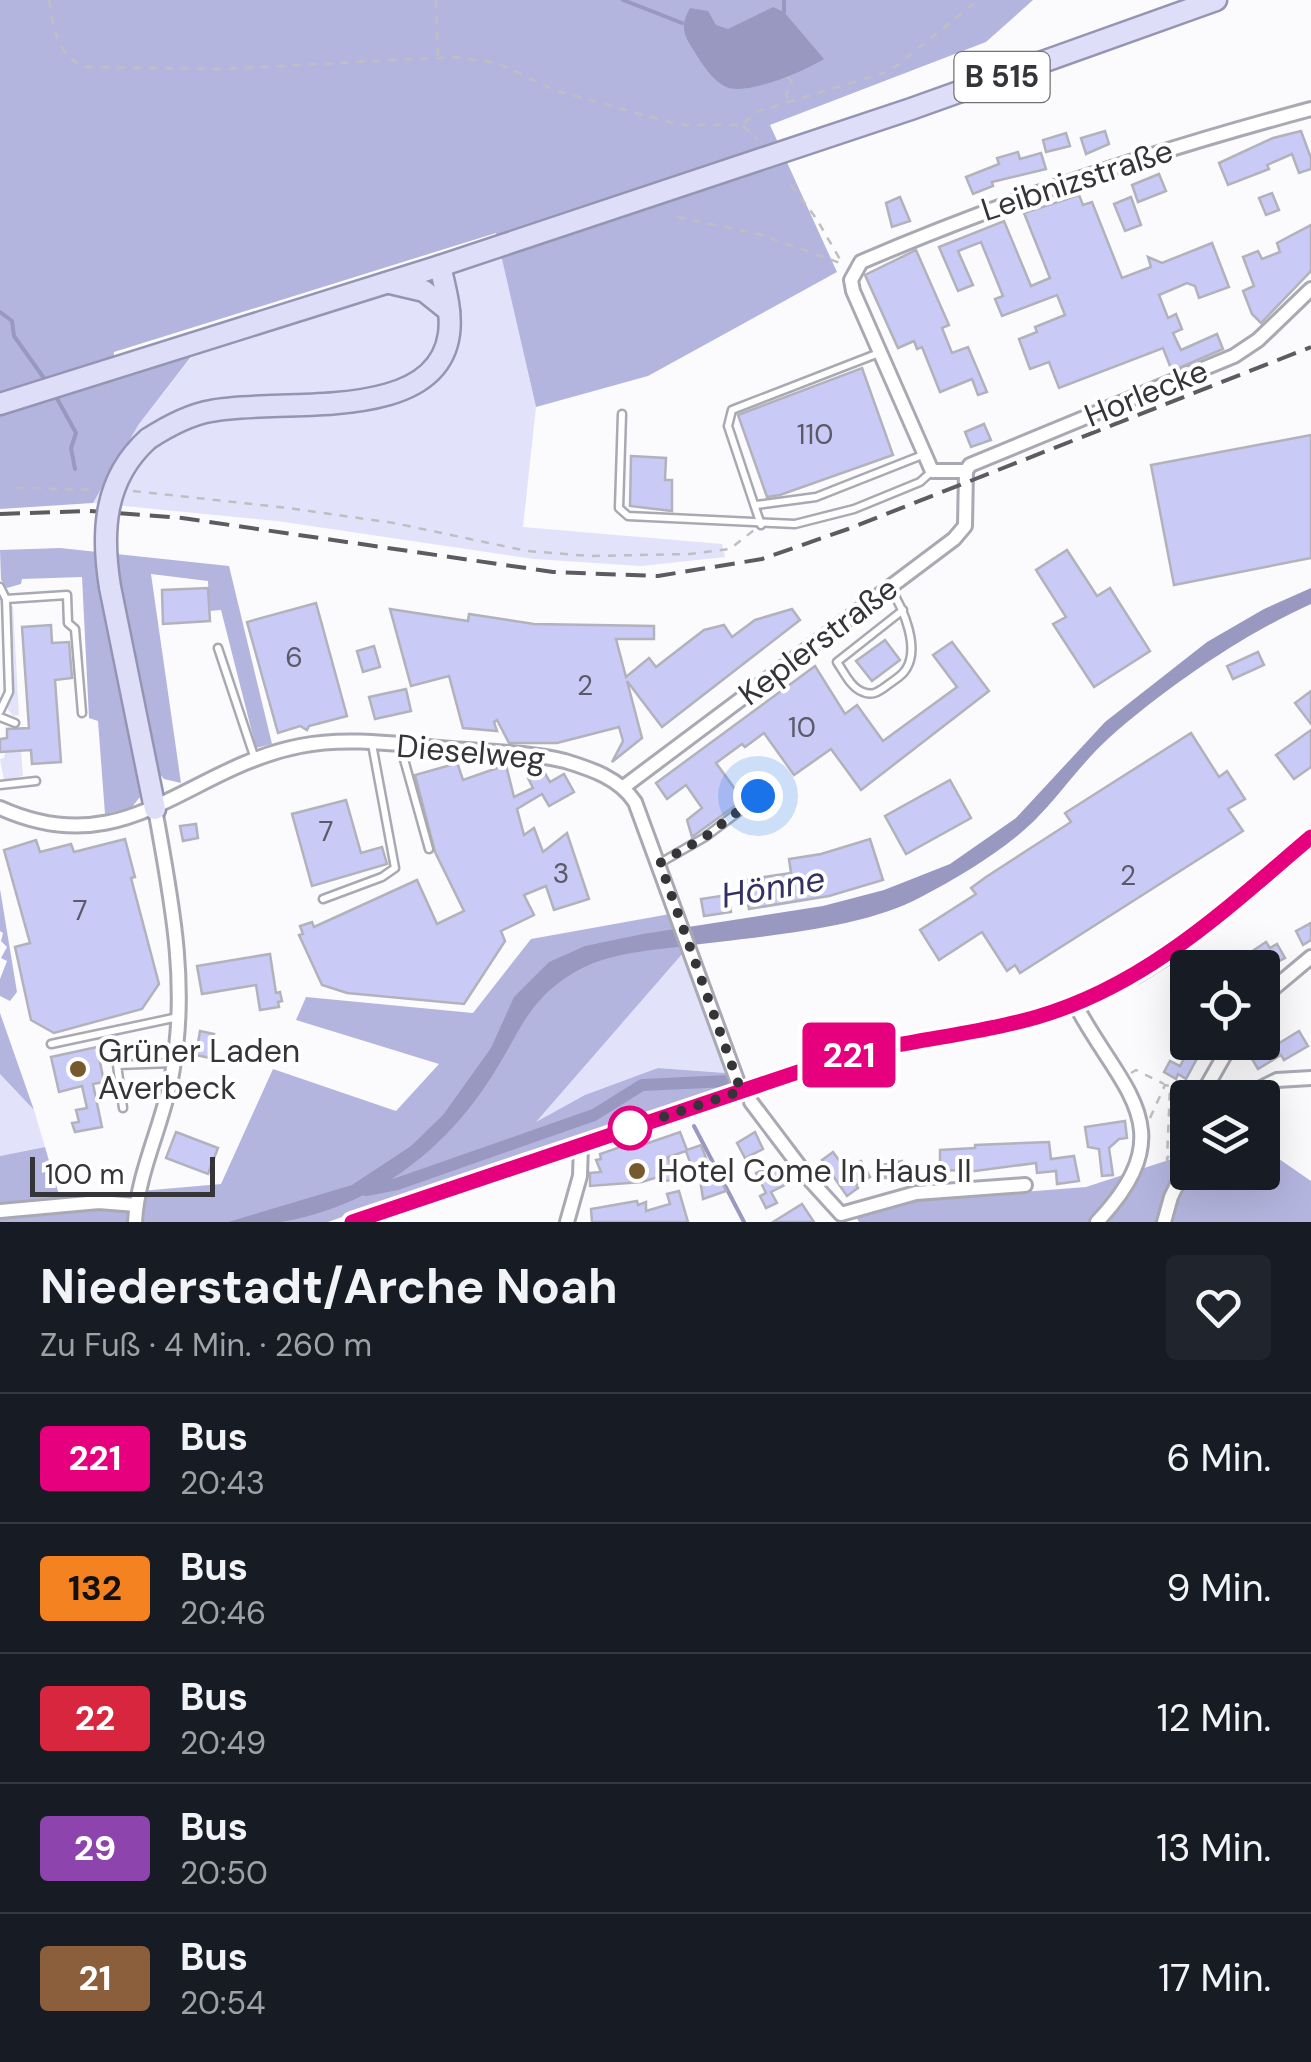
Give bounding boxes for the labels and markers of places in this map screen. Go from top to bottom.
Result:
place label: Grüner Laden Averbeck [98,1030,300,1109]
marker: Grüner Laden Averbeck [67,1058,89,1080]
unlabelled marker [609,1107,651,1149]
place label: Hotel Come In Haus II [657,1150,972,1192]
marker: Hotel Come In Haus II [626,1160,648,1182]

